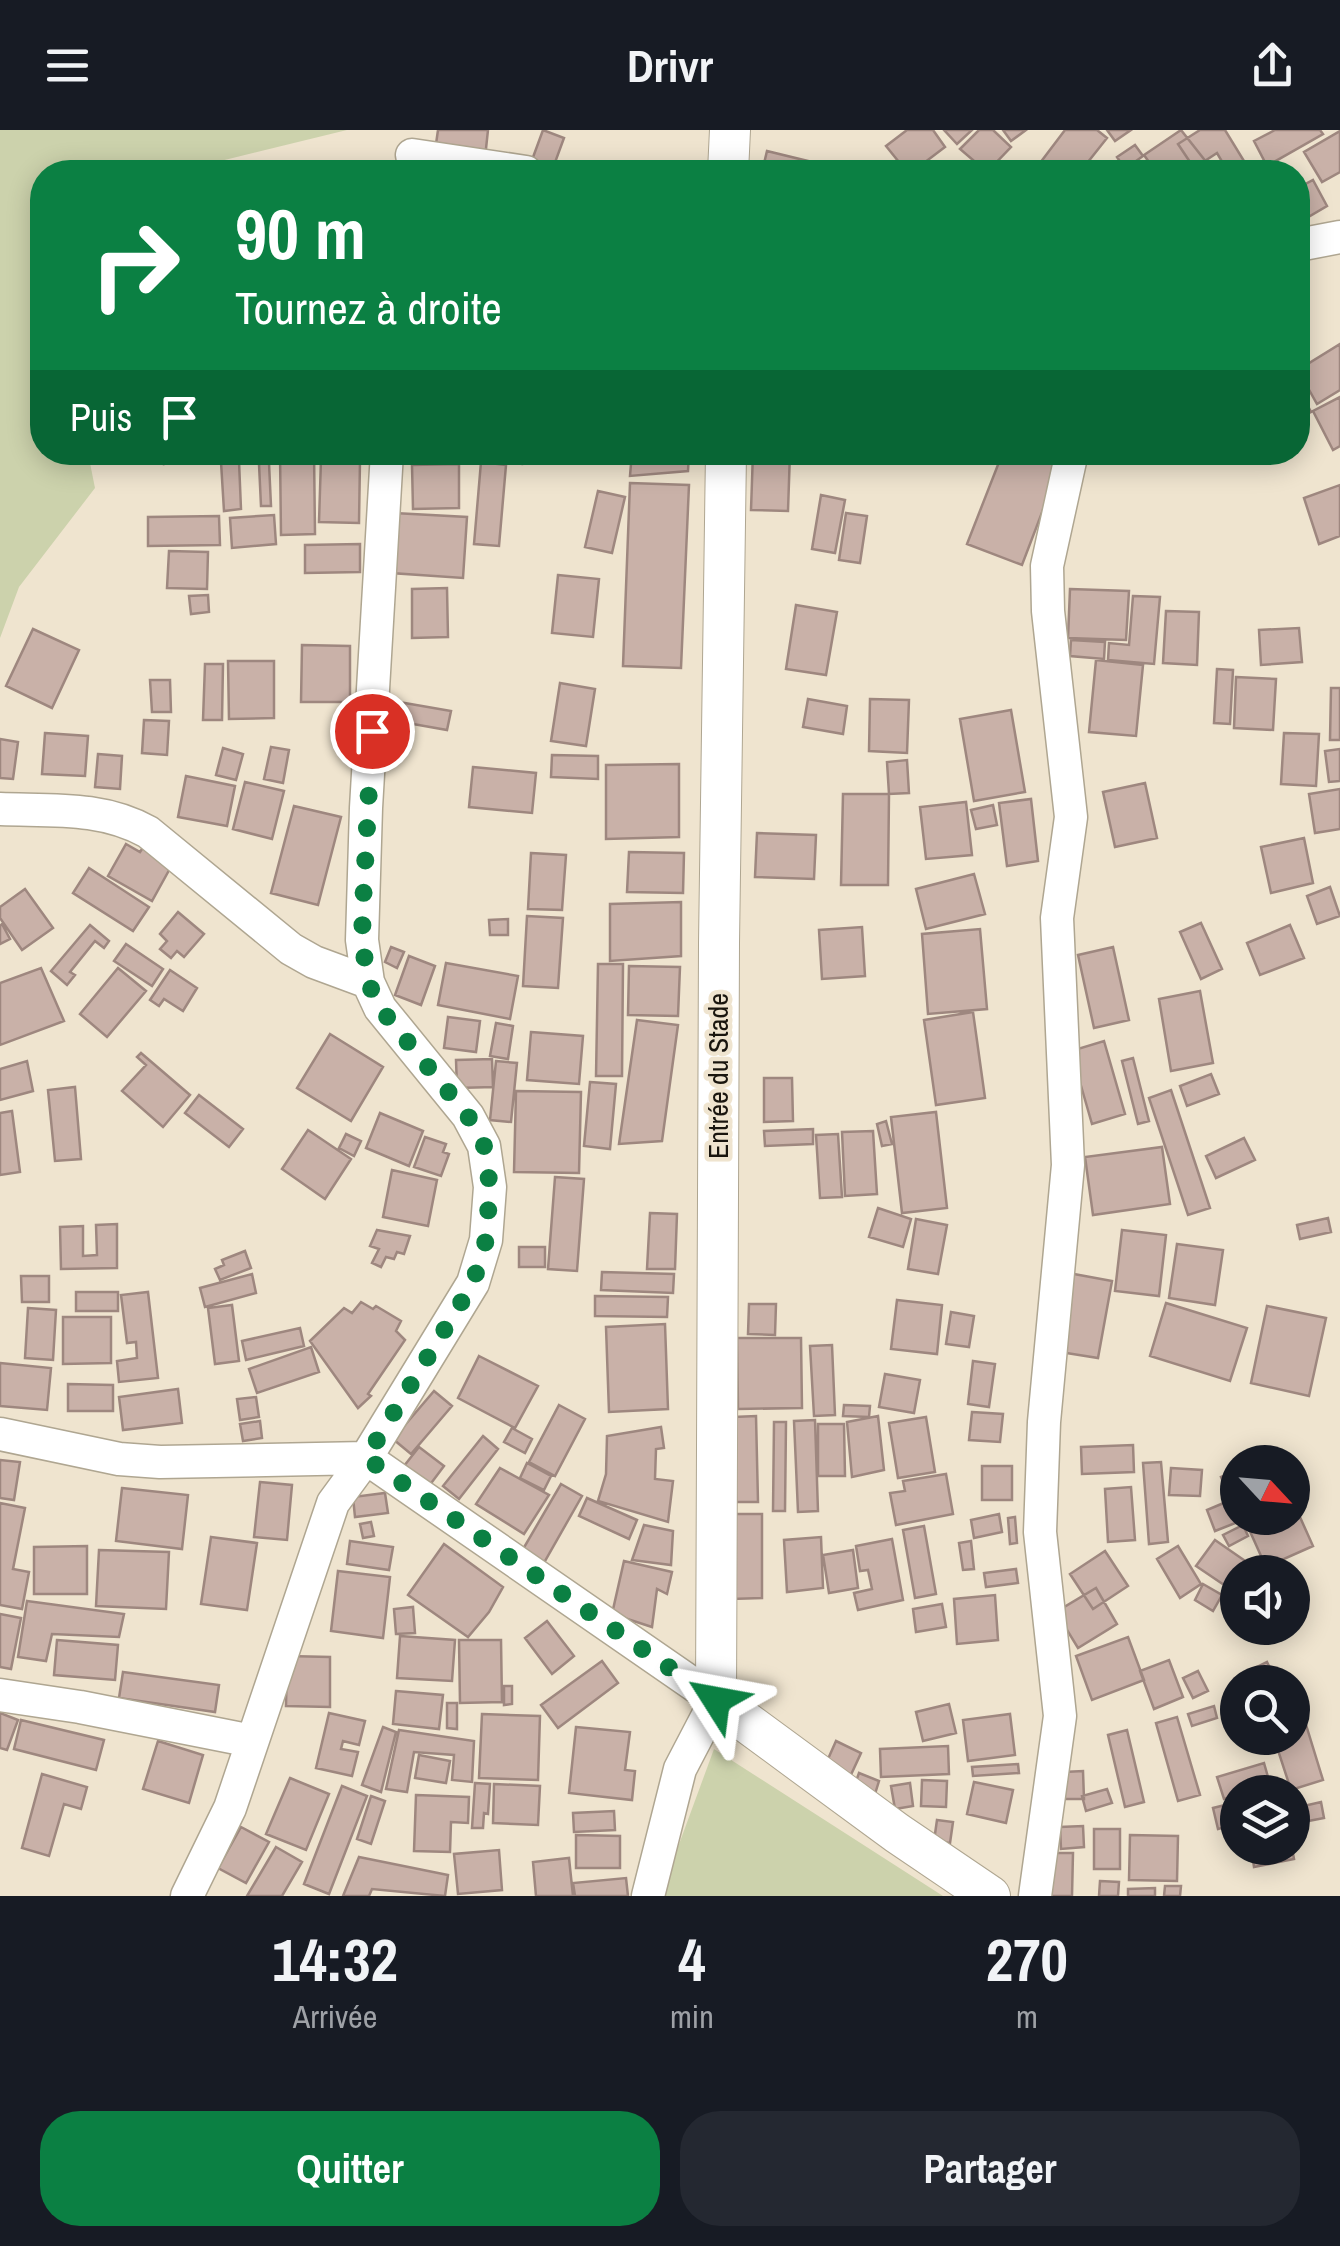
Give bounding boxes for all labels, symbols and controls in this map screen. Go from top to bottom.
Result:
text: Drivr [627,35,713,96]
icon: menu [40,38,95,93]
icon: share [1245,38,1300,93]
text: 90 m [235,187,366,281]
icon: right [70,200,200,330]
text: Tournez à droite [235,277,502,338]
icon: arrive [152,390,207,445]
text: Puis [70,392,132,443]
pin [330,689,415,774]
icon: arrive [345,704,400,759]
street label: Entrée du Stade [699,993,737,1159]
north arrow [1220,1445,1310,1535]
map controls [1220,1445,1310,1865]
button: sound [1220,1555,1310,1645]
position arrow [664,1648,768,1752]
button: search [1220,1665,1310,1755]
button: layers [1220,1775,1310,1865]
text: 14:32 [272,1919,398,2000]
text: 4 [678,1919,706,2000]
text: 270 [986,1919,1068,2000]
text: Arrivée [293,1995,377,2038]
text: min [670,1995,714,2038]
text: m [1016,1995,1038,2038]
button: Quitter [40,2111,660,2226]
button: Partager [680,2111,1300,2226]

